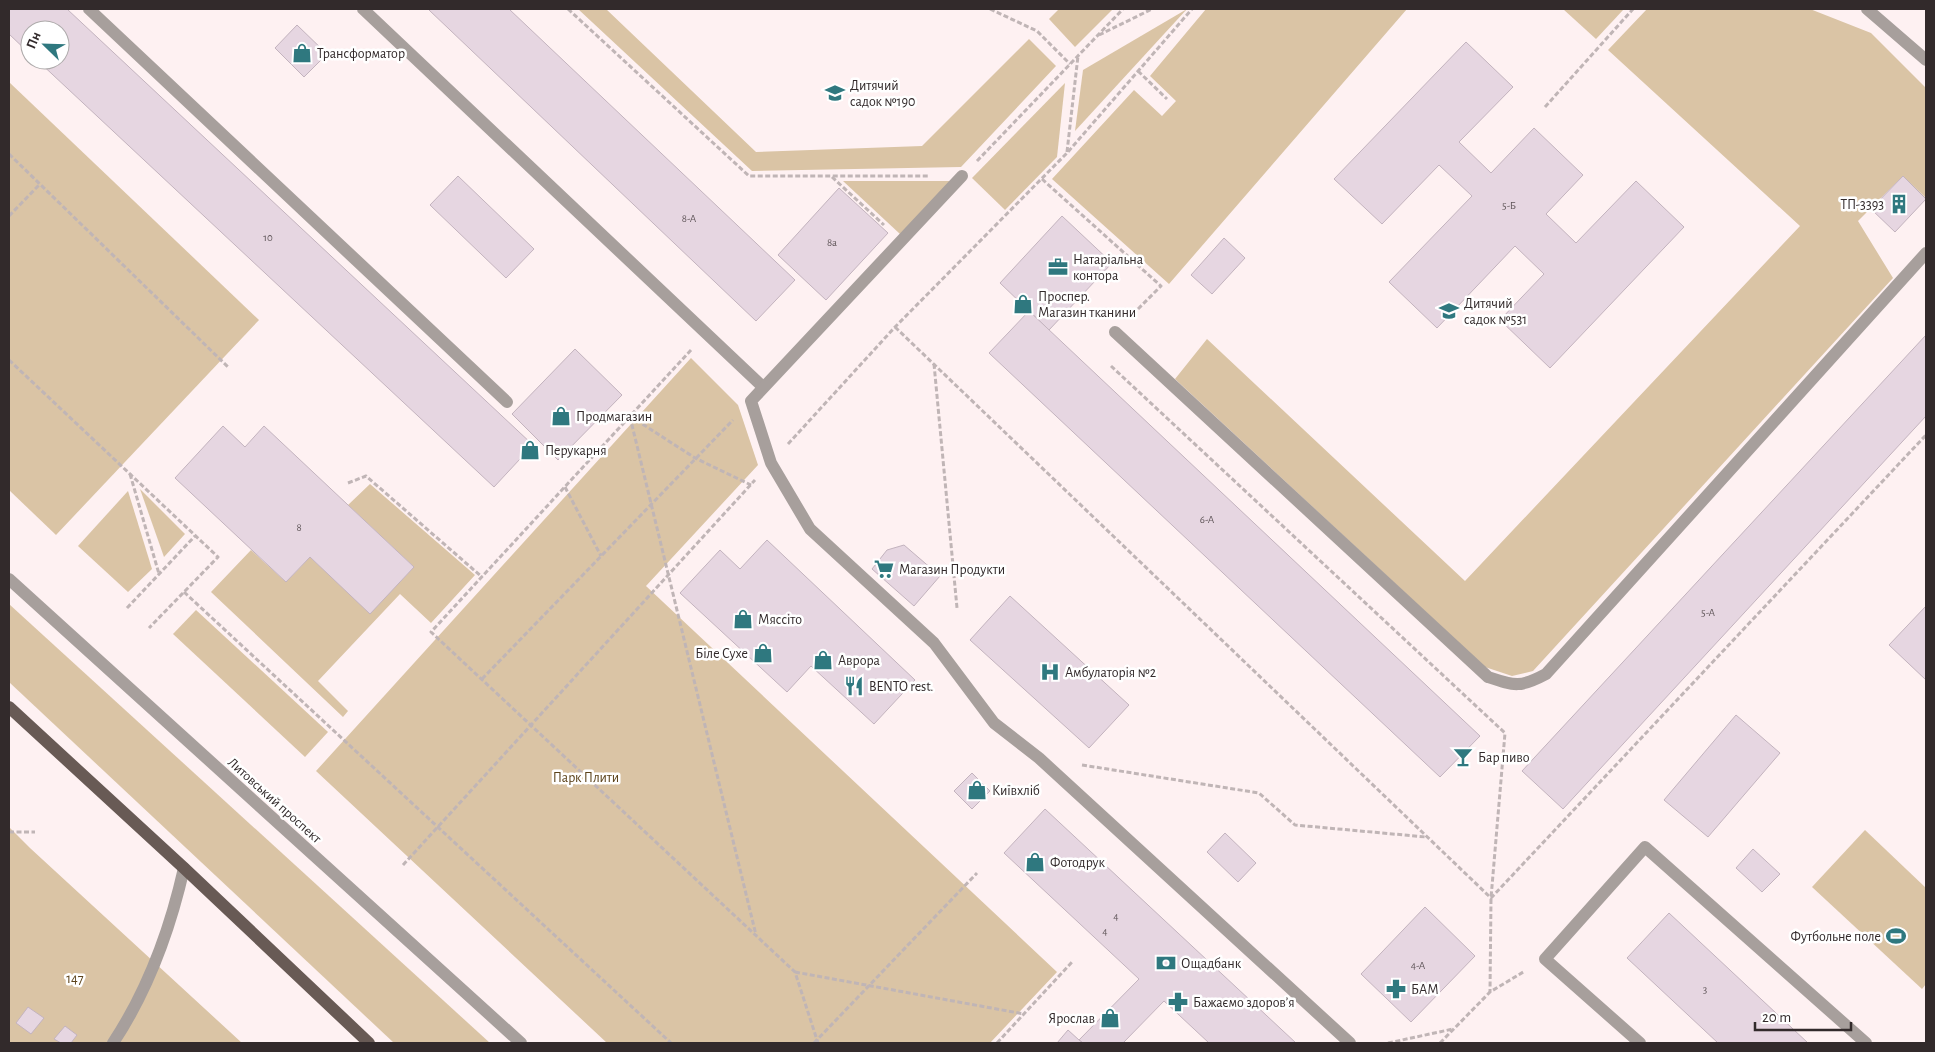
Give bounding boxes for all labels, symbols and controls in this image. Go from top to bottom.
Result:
north arrow [20,20,70,70]
text: Пн [24,30,44,51]
shop icon: Трансформатор [291,42,313,64]
place label: Трансформатор [317,47,405,61]
place label: Дитячий садок №190 [850,79,915,109]
school or university icon: Дитячий садок №190 [824,82,846,104]
building icon: ТП-3393 [1888,193,1910,215]
place label: ТП-3393 [1840,198,1884,212]
house number: 5-Б [1502,200,1516,211]
house number: 8-А [682,213,697,224]
house number: 10 [263,232,273,243]
house number: 8а [827,237,837,248]
place label: Натаріальна контора [1073,253,1144,283]
office icon: Натаріальна контора [1047,256,1069,278]
place label: Проспер. Магазин тканини [1038,290,1136,320]
shop icon: Проспер. Магазин тканини [1012,293,1034,315]
place label: Дитячий садок №531 [1464,297,1527,327]
school or university icon: Дитячий садок №531 [1438,300,1460,322]
shop icon: Продмагазин [550,405,572,427]
place label: Продмагазин [576,410,652,424]
shop icon: Перукарня [519,439,541,461]
place label: Перукарня [545,444,607,458]
house number: 6-А [1200,514,1215,525]
house number: 8 [296,522,302,533]
supermarket icon: Магазин Продукти [873,558,895,580]
place label: Магазин Продукти [899,563,1005,577]
house number: 5-А [1701,607,1715,618]
shop icon: Мяссіто [732,608,754,630]
place label: Мяссіто [758,613,802,627]
shop icon: Біле Сухе [752,642,774,664]
place label: Біле Сухе [695,647,748,661]
shop icon: Аврора [812,649,834,671]
place label: Аврора [838,654,881,668]
hospital icon: Амбулаторія №2 [1039,661,1061,683]
place label: Амбулаторія №2 [1065,666,1156,680]
restaurant icon: BENTO rest. [843,675,865,697]
place label: BENTO rest. [869,680,934,694]
bar icon: Бар пиво [1452,746,1474,768]
place label: Бар пиво [1478,751,1530,765]
street label: Литовський проспект [225,755,324,847]
park label: Парк Плити [553,771,619,785]
shop icon: Київхліб [966,779,988,801]
place label: Київхліб [992,784,1040,798]
shop icon: Фотодрук [1024,851,1046,873]
place label: Фотодрук [1050,856,1106,870]
house number: 4 [1113,911,1119,922]
sports icon: Футбольне поле [1885,925,1907,947]
house number: 4 [1102,926,1108,937]
place label: Футбольне поле [1791,930,1881,944]
bank icon: Ощадбанк [1155,952,1177,974]
place label: Ощадбанк [1181,957,1242,971]
house number: 4-А [1411,960,1426,971]
park label: 147 [66,972,84,986]
pharmacy icon: БАМ [1385,978,1407,1000]
place label: БАМ [1411,983,1439,997]
house number: 3 [1703,984,1708,995]
pharmacy icon: Бажаємо здоровʼя [1167,991,1189,1013]
place label: Бажаємо здоровʼя [1193,996,1295,1010]
scale bar [1755,1000,1851,1032]
shop icon: Ярослав [1099,1007,1121,1029]
text: 20 m [1762,1010,1791,1025]
place label: Ярослав [1048,1012,1095,1026]

